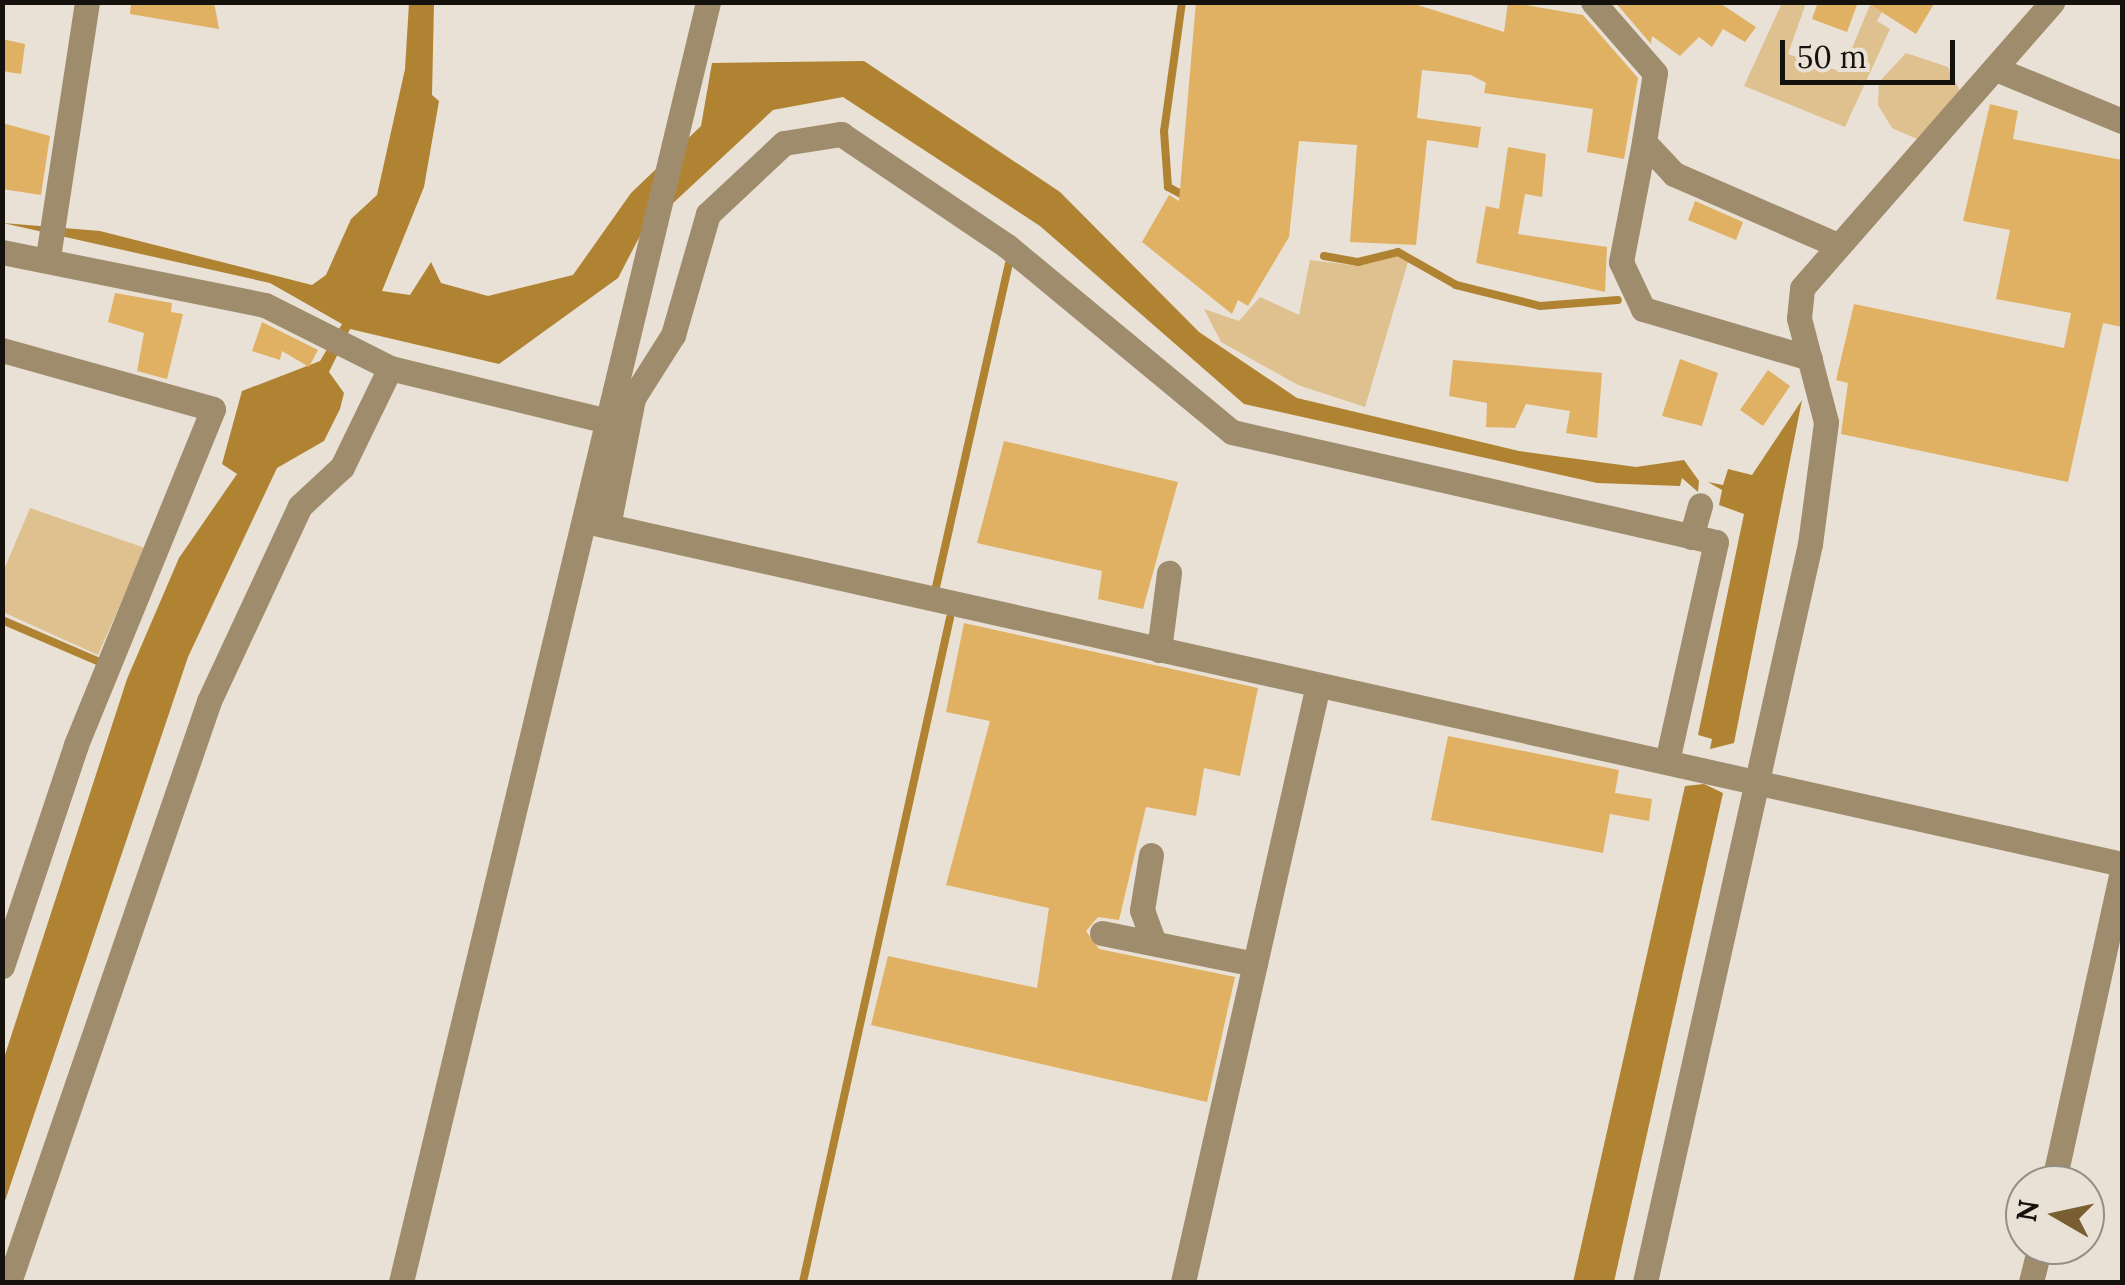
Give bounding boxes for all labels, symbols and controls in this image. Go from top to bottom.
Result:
scale bar [1785,20,1960,82]
text: 50 m [1797,38,1867,76]
north arrow [2005,1165,2105,1265]
text: N [2008,1197,2047,1224]

